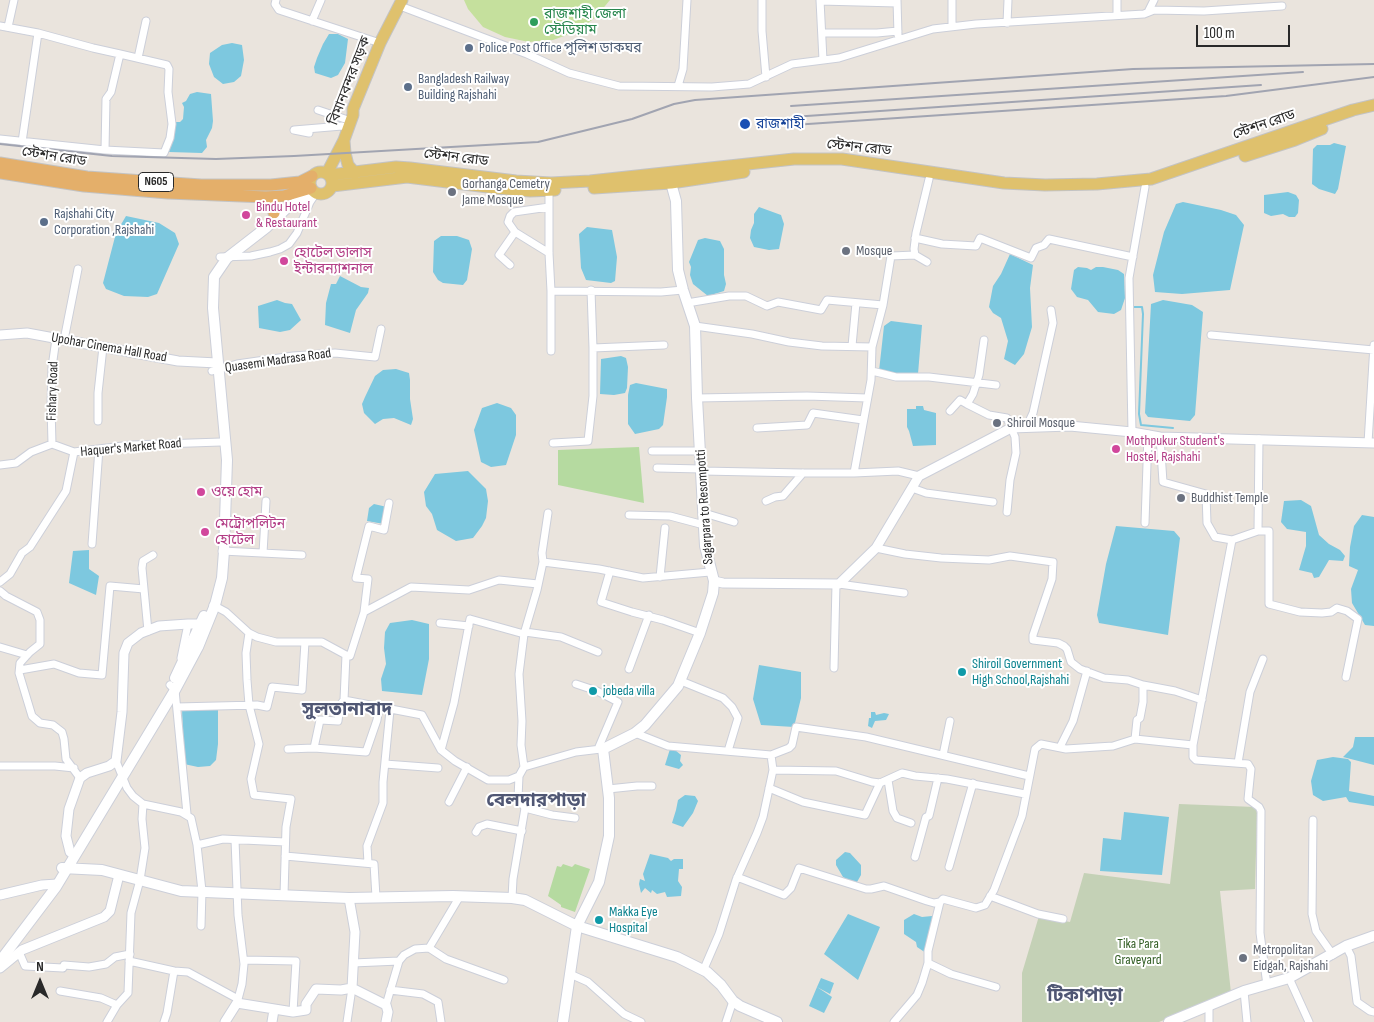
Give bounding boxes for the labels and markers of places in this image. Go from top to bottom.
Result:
place label: রাজশাহী জেলা স্টেডিয়াম [544,6,626,38]
marker: রাজশাহী জেলা স্টেডিয়াম [528,16,540,28]
place label: Police Post Office পুলিশ ডাকঘর [479,40,642,56]
marker: Police Post Office পুলিশ ডাকঘর [463,42,475,54]
place label: Bangladesh Railway Building Rajshahi [418,71,509,104]
marker: Bangladesh Railway Building Rajshahi [402,81,414,93]
place label: রাজশাহী [756,116,805,132]
marker: রাজশাহী [738,117,752,131]
place label: Gorhanga Cemetry Jame Mosque [462,176,550,208]
marker: Gorhanga Cemetry Jame Mosque [446,186,458,198]
place label: Bindu Hotel & Restaurant [256,199,317,232]
place label: Rajshahi City Corporation ,Rajshahi [54,206,154,238]
marker: Bindu Hotel & Restaurant [240,209,252,221]
marker: Rajshahi City Corporation ,Rajshahi [38,216,50,228]
place label: Mosque [856,243,892,259]
place label: হোটেল ডালাস ইন্টারন্যাশনাল [294,245,373,278]
marker: Mosque [840,245,852,257]
marker: হোটেল ডালাস ইন্টারন্যাশনাল [278,255,290,267]
place label: Shiroil Mosque [1007,415,1075,431]
marker: Shiroil Mosque [991,417,1003,429]
place label: Mothpukur Student's Hostel, Rajshahi [1126,433,1225,466]
marker: Mothpukur Student's Hostel, Rajshahi [1110,443,1122,455]
place label: ওয়ে হোম [211,484,262,500]
marker: ওয়ে হোম [195,486,207,498]
place label: Buddhist Temple [1191,490,1268,506]
marker: Buddhist Temple [1175,492,1187,504]
place label: মেট্রোপলিটন হোটেল [215,516,285,548]
marker: মেট্রোপলিটন হোটেল [199,526,211,538]
place label: Shiroil Government High School,Rajshahi [972,656,1069,689]
marker: Shiroil Government High School,Rajshahi [956,666,968,678]
place label: jobeda villa [603,683,655,699]
marker: jobeda villa [587,685,599,697]
place label: Makka Eye Hospital [609,904,658,936]
marker: Makka Eye Hospital [593,914,605,926]
place label: Metropolitan Eidgah, Rajshahi [1253,942,1328,974]
marker: Metropolitan Eidgah, Rajshahi [1237,952,1249,964]

